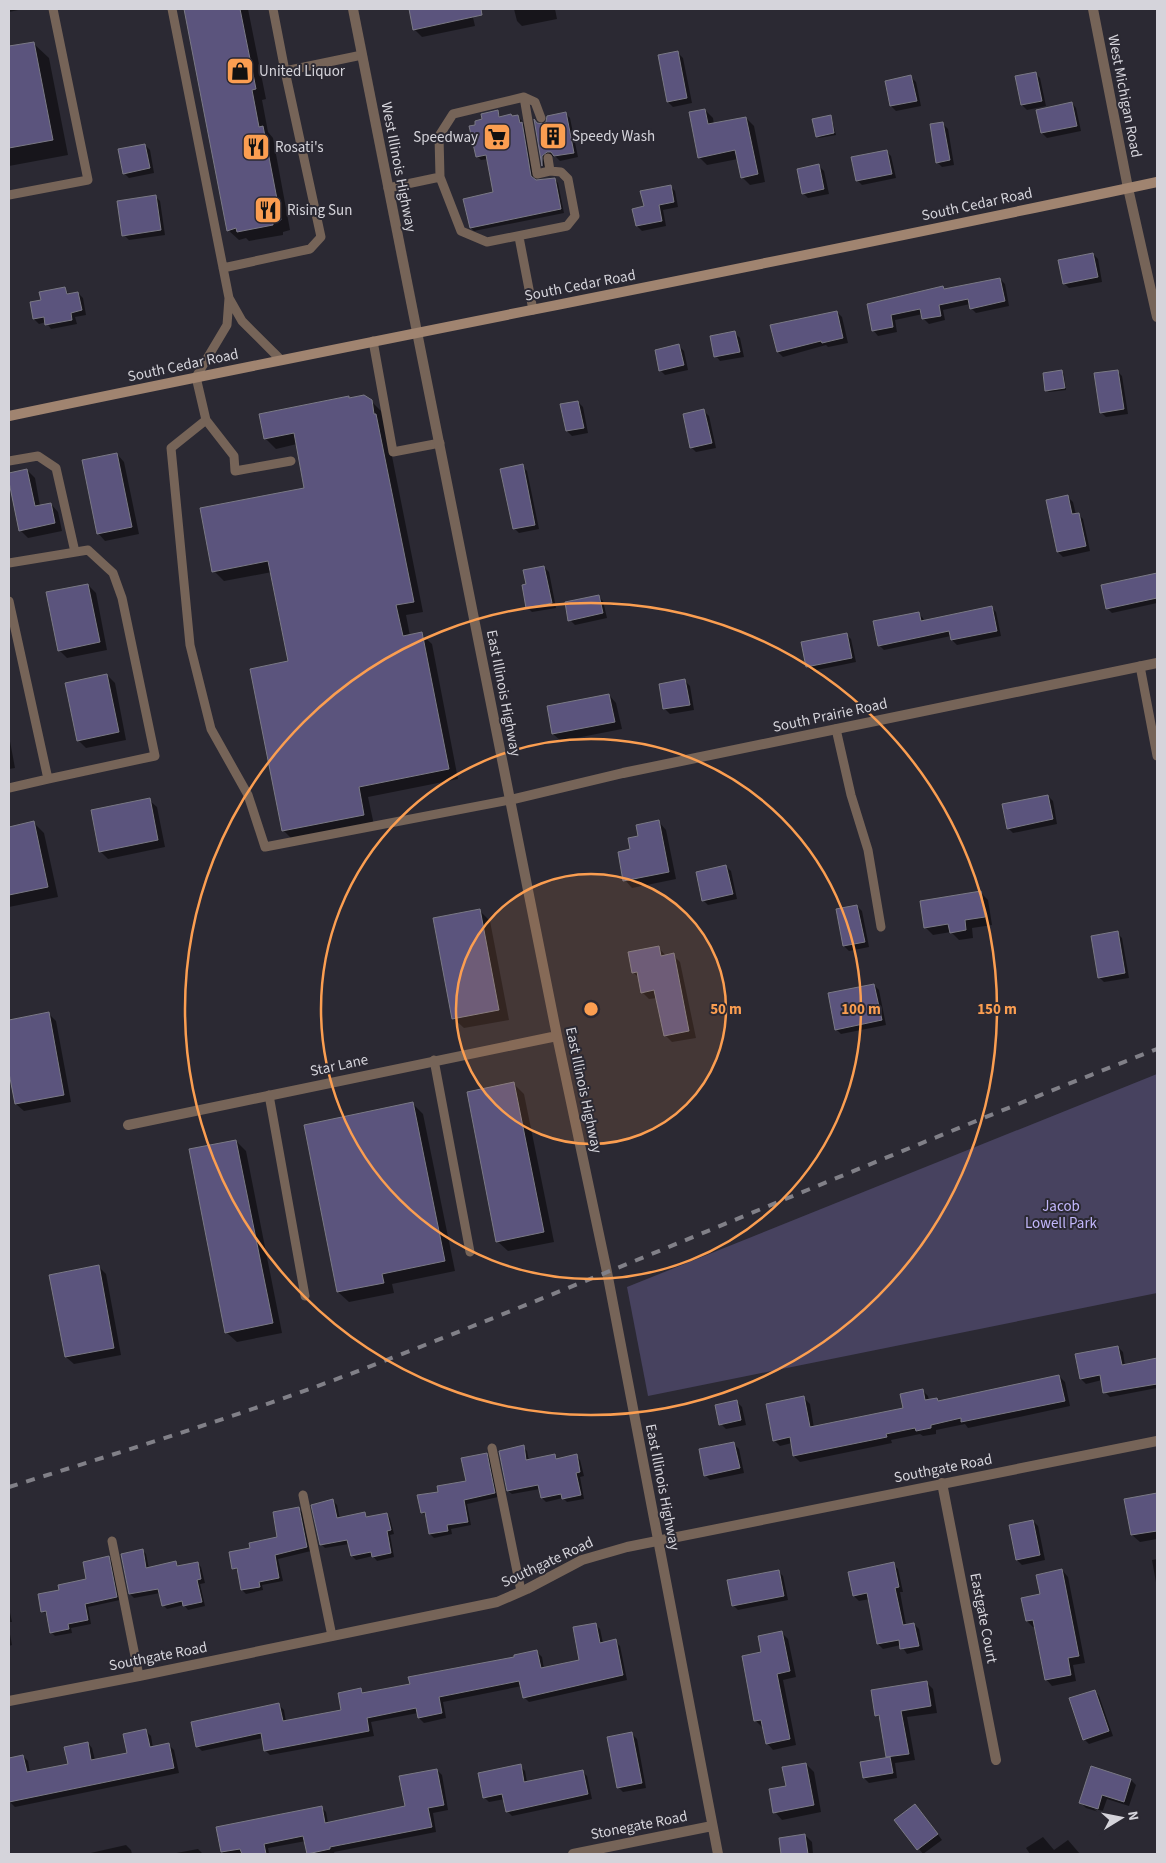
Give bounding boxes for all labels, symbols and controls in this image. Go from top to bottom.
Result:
street label: West Michigan Road [1102,33,1147,159]
shop icon: United Liquor [225,56,255,86]
place label: United Liquor [259,61,346,82]
street label: West Illinois Highway [376,100,421,234]
building icon: Speedy Wash [538,121,568,151]
supermarket icon: Speedway [482,122,512,152]
place label: Speedy Wash [572,126,655,147]
place label: Speedway [413,127,478,148]
restaurant icon: Rosati's [241,132,271,162]
place label: Rosati's [275,137,324,158]
street label: South Cedar Road [920,182,1034,226]
restaurant icon: Rising Sun [253,195,283,225]
place label: Rising Sun [287,200,352,221]
street label: South Cedar Road [523,264,637,307]
street label: South Cedar Road [126,343,240,387]
street label: East Illinois Highway [481,628,526,758]
street label: South Prairie Road [771,693,889,738]
text: 50 m [710,999,742,1020]
text: 100 m [841,999,881,1020]
text: 150 m [977,999,1017,1020]
centre of rings [582,1000,600,1018]
street label: East Illinois Highway [560,1025,607,1155]
street label: Star Lane [308,1049,370,1082]
park label: Jacob Lowell Park [1025,1196,1098,1234]
street label: East Illinois Highway [640,1422,685,1552]
street label: Southgate Road [892,1449,994,1488]
street label: Southgate Road [498,1532,597,1593]
street label: Eastgate Court [964,1571,1003,1665]
street label: Southgate Road [107,1637,209,1676]
north arrow [1096,1793,1146,1843]
street label: Stonegate Road [589,1806,689,1845]
text: N [1122,1810,1143,1822]

